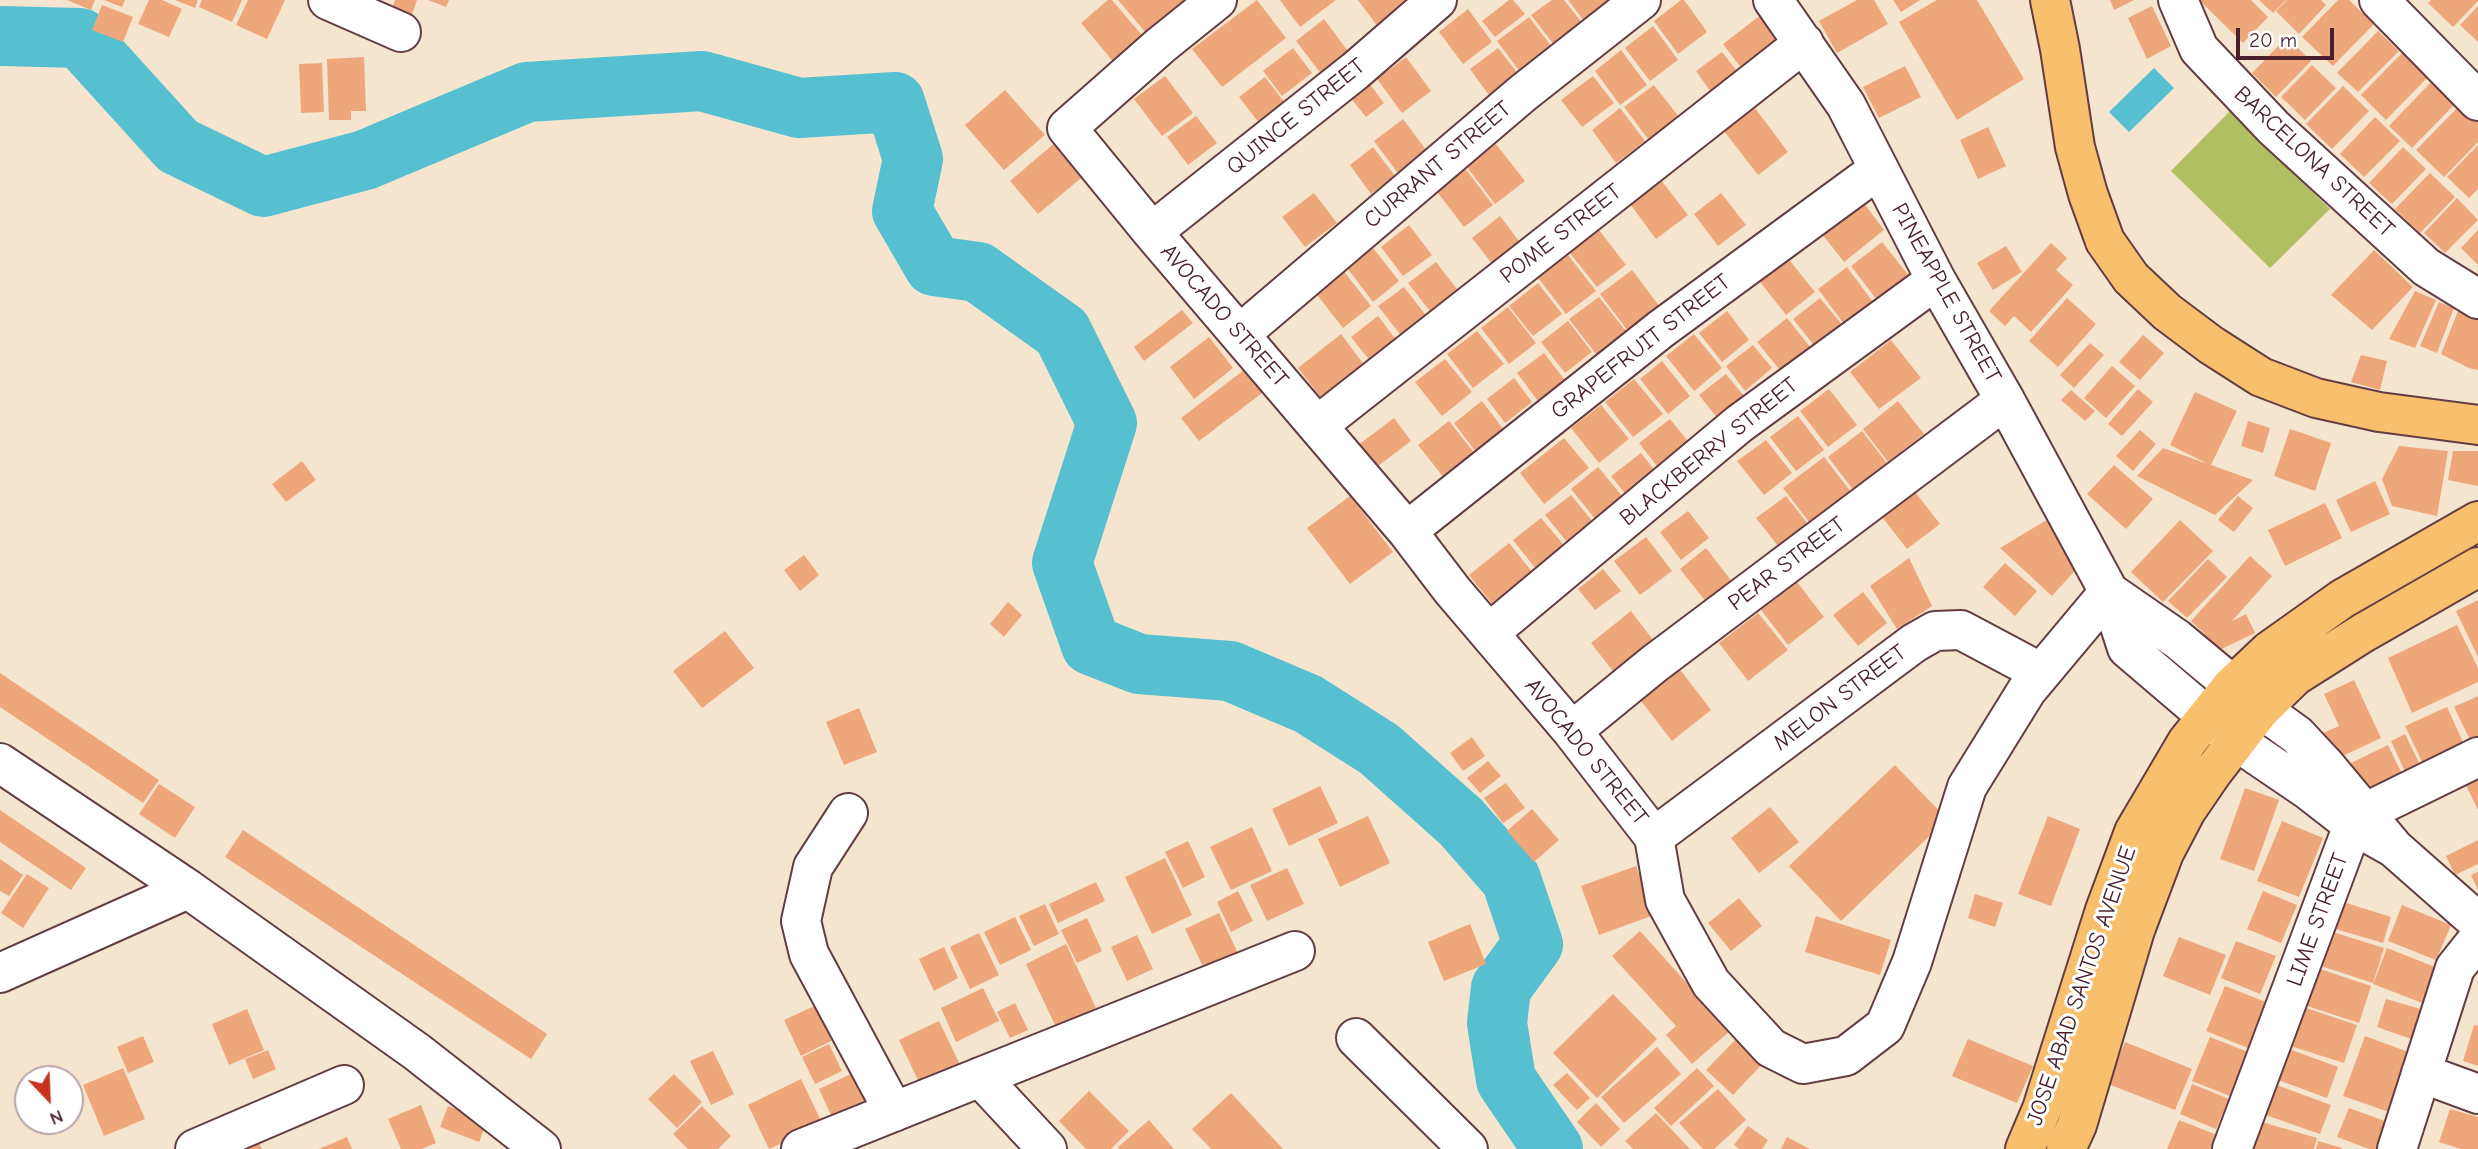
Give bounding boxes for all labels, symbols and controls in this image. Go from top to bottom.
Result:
scale bar [2240,14,2338,58]
text: 20 m [2249,28,2297,52]
street label: QUINCE STREET [1221,53,1371,181]
street label: BARCELONA STREET [2228,81,2400,243]
street label: CURRANT STREET [1359,95,1517,235]
street label: POME STREET [1495,178,1627,290]
street label: PINEAPPLE STREET [1885,198,2007,388]
street label: AVOCADO STREET [1154,239,1294,393]
street label: GRAPEFRUIT STREET [1546,268,1736,426]
street label: BLACKBERRY STREET [1614,372,1804,532]
street label: PEAR STREET [1723,511,1851,617]
street label: MELON STREET [1768,639,1912,757]
street label: AVOCADO STREET [1518,673,1654,831]
street label: JOSE ABAD SANTOS AVENUE [2021,843,2143,1129]
street label: LIME STREET [2281,850,2355,990]
north arrow [14,1065,84,1135]
text: N [46,1105,66,1130]

